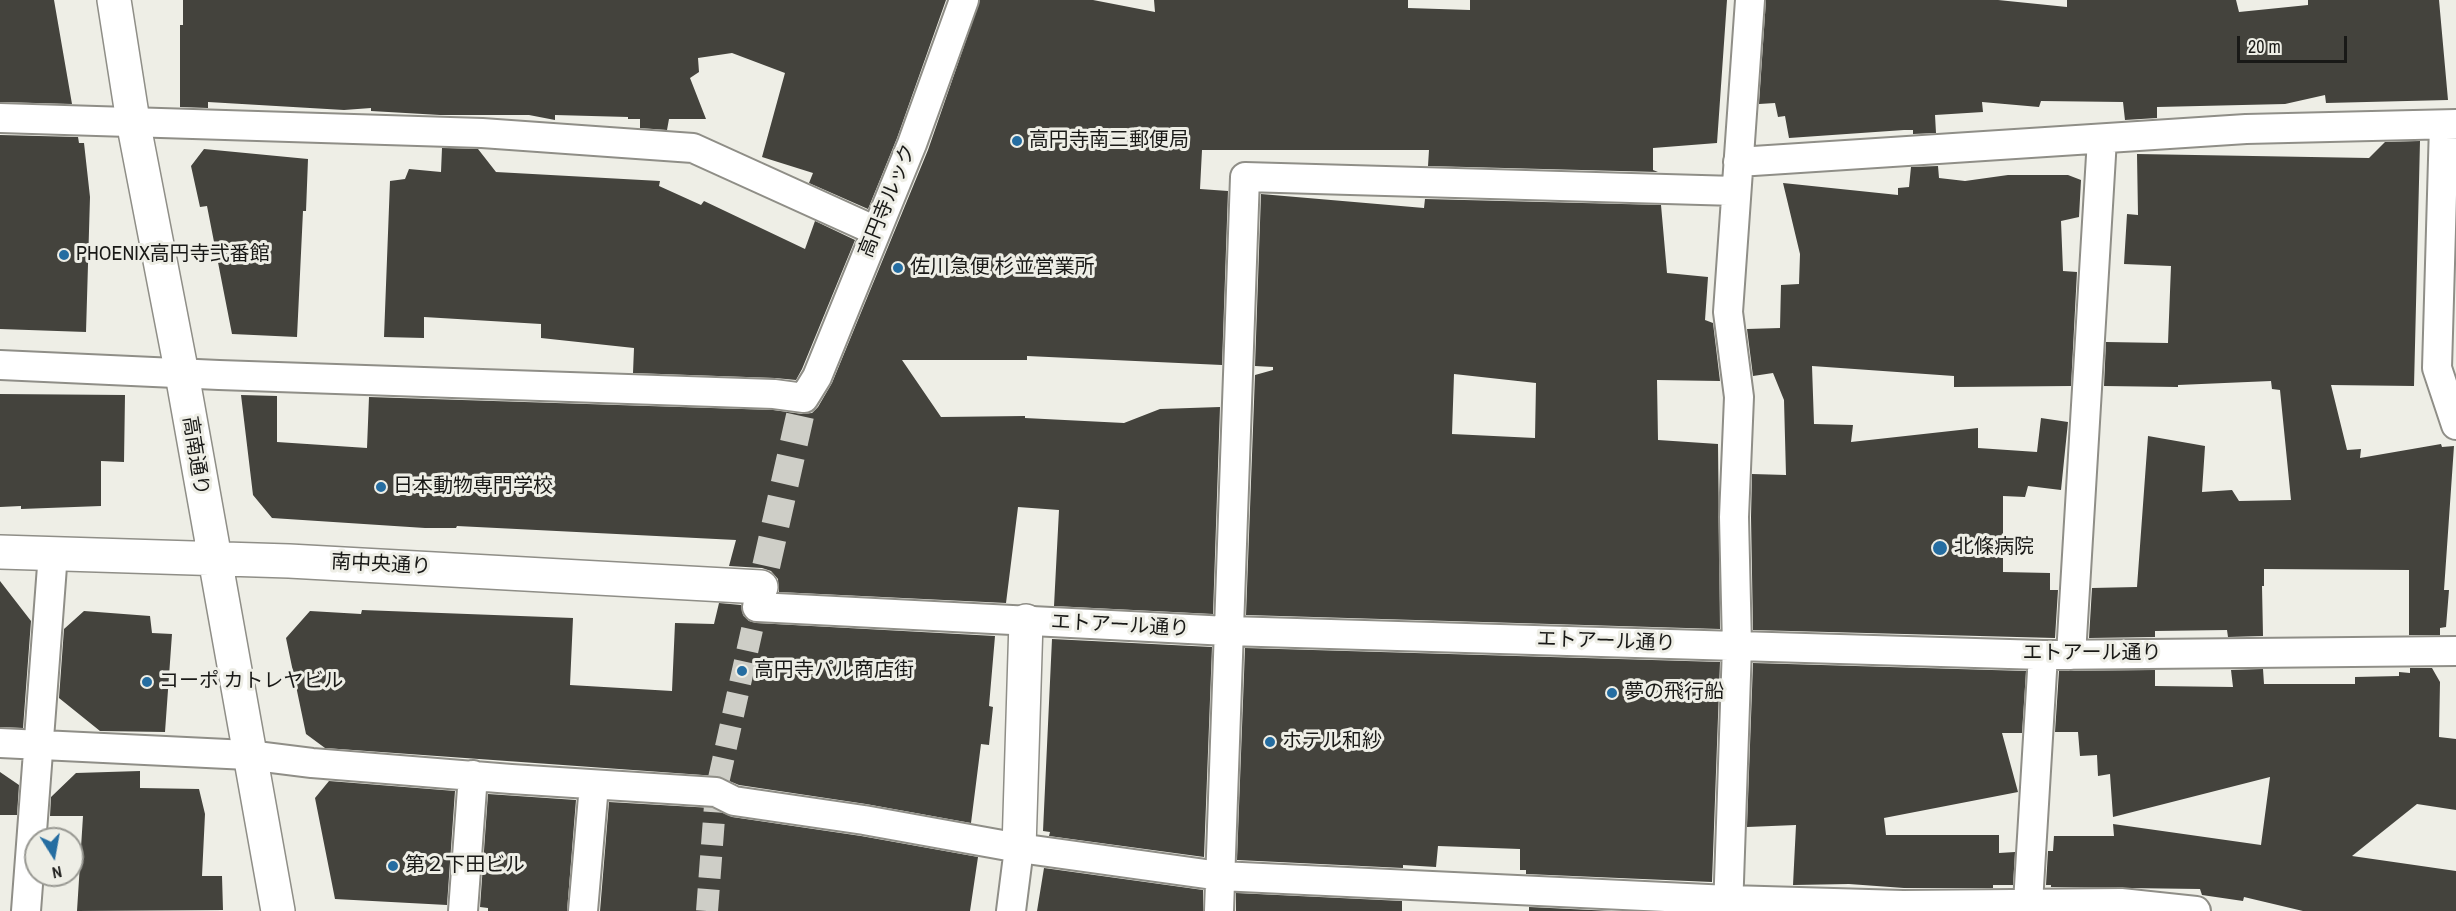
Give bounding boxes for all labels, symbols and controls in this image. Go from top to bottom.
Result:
scale bar [2240,24,2350,62]
text: 20 m [2248,34,2281,59]
place label: 高円寺南三郵便局 [1029,129,1189,153]
marker: 高円寺南三郵便局 [1010,134,1024,148]
street label: 高円寺ルック [854,141,922,261]
place label: PHOENIX高円寺弐番館 [76,243,270,267]
marker: PHOENIX高円寺弐番館 [57,248,71,262]
place label: 佐川急便 杉並営業所 [910,256,1095,280]
marker: 佐川急便 杉並営業所 [891,261,905,275]
street label: 高南通り [177,415,213,497]
place label: 日本動物専門学校 [393,475,553,499]
marker: 日本動物専門学校 [374,480,388,494]
place label: 北條病院 [1954,536,2034,560]
marker: 北條病院 [1931,539,1949,557]
street label: 南中央通り [330,550,432,580]
street label: エトアール通り [1050,610,1190,642]
street label: エトアール通り [1536,628,1676,656]
street label: エトアール通り [2023,642,2161,666]
place label: 高円寺パル商店街 [754,659,914,683]
marker: 高円寺パル商店街 [735,664,749,678]
place label: コーポ カトレヤビル [159,670,344,694]
marker: コーポ カトレヤビル [140,675,154,689]
place label: 夢の飛行船 [1624,681,1724,705]
marker: 夢の飛行船 [1605,686,1619,700]
place label: ホテル和紗 [1282,730,1382,754]
marker: ホテル和紗 [1263,735,1277,749]
north arrow [24,827,84,887]
place label: 第２下田ビル [405,854,525,878]
marker: 第２下田ビル [386,859,400,873]
text: N [50,861,64,884]

